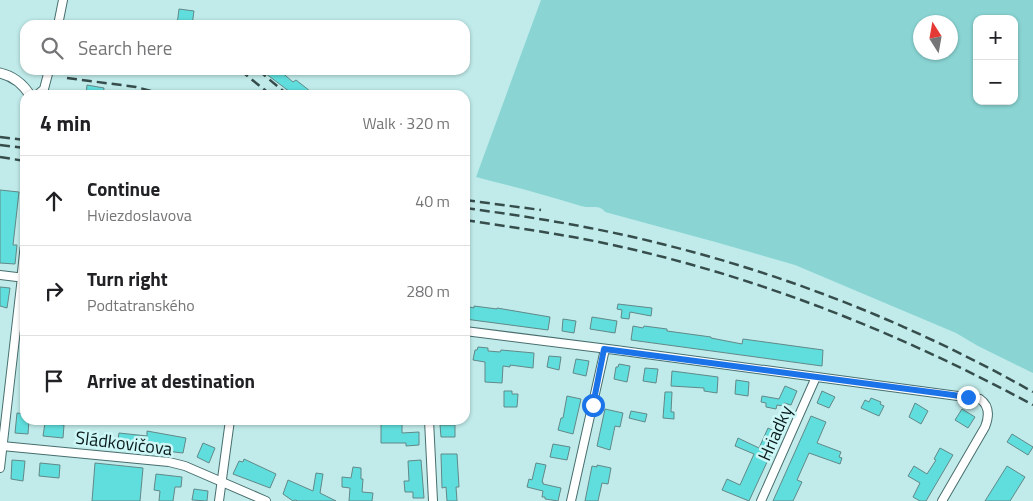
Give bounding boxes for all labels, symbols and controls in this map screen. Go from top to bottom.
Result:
north arrow [913,15,958,60]
map controls [973,15,1018,105]
button: + [973,15,1018,60]
search box [20,20,470,75]
text: Search here [78,33,172,62]
icon: search [38,34,66,62]
button: − [973,60,1018,105]
text: 4 min [40,107,91,139]
text: Walk · 320 m [362,111,450,135]
text: Continue [87,174,160,203]
icon: ahead [40,187,68,215]
text: 40 m [415,189,450,213]
text: Hviezdoslavova [87,203,192,227]
text: Turn right [87,264,168,293]
icon: right [40,277,68,305]
text: 280 m [406,279,450,303]
text: Podtatranského [87,293,195,317]
text: Arrive at destination [87,366,255,395]
icon: arrive [40,367,68,395]
route end [957,386,980,409]
route start [582,394,605,417]
street label: Hriadky [751,401,799,465]
street label: Sládkovičova [74,424,174,462]

